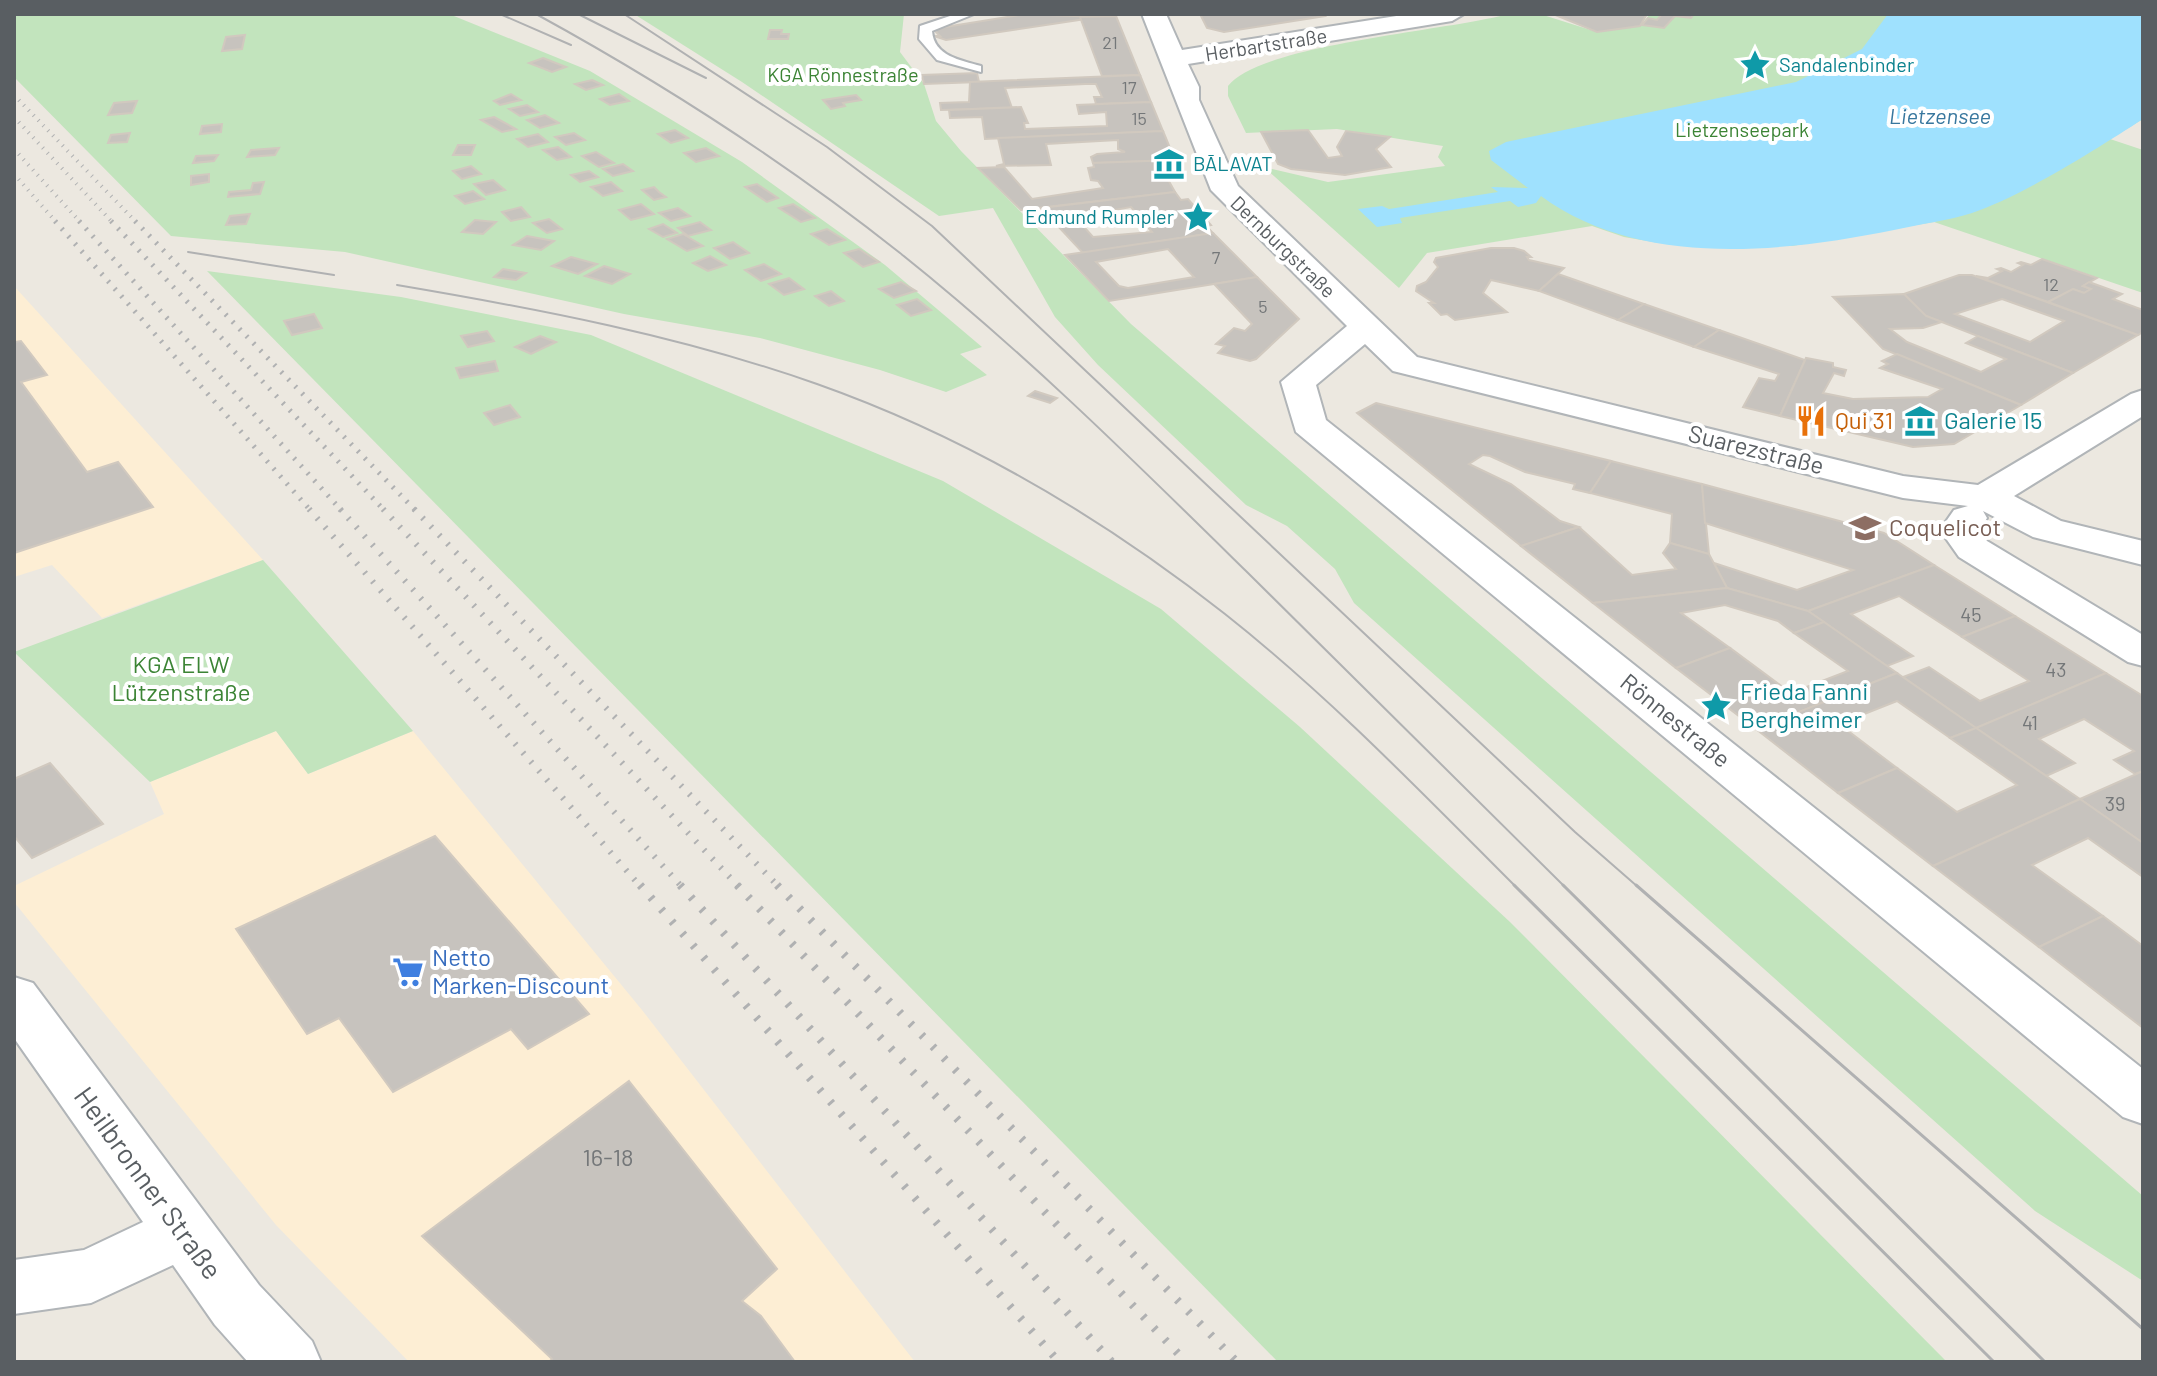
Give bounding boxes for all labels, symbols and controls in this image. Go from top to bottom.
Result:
street label: Herbartstraße [1203,23,1329,65]
house number: 21 [1102,31,1118,53]
place icon: Sandalenbinder [1738,48,1772,82]
place label: Sandalenbinder [1779,52,1914,76]
park label: KGA Rönnestraße [767,62,919,86]
house number: 17 [1122,76,1137,98]
water label: Lietzensee [1889,102,1991,128]
house number: 15 [1131,107,1147,129]
park label: Lietzenseepark [1675,117,1809,141]
museum icon: BĀLAVAT [1152,147,1186,181]
place label: BĀLAVAT [1193,151,1273,175]
street label: Dernburgstraße [1226,190,1341,302]
place icon: Edmund Rumpler [1181,200,1215,234]
place label: Edmund Rumpler [1025,204,1174,228]
house number: 7 [1212,246,1221,268]
house number: 12 [2043,273,2059,295]
house number: 5 [1258,295,1268,317]
restaurant icon: Qui 31 [1794,404,1828,438]
museum icon: Galerie 15 [1903,404,1937,438]
place label: Qui 31 [1835,405,1893,434]
place label: Galerie 15 [1944,405,2042,434]
street label: Suarezstraße [1686,418,1827,479]
school or university icon: Coquelicot [1848,511,1882,545]
place label: Coquelicot [1889,512,2001,541]
house number: 45 [1960,602,1982,626]
park label: KGA ELW Lützenstraße [111,649,251,706]
house number: 43 [2045,657,2067,681]
street label: Rönnestraße [1615,667,1737,773]
place label: Frieda Fanni Bergheimer [1740,676,1868,733]
place icon: Frieda Fanni Bergheimer [1699,689,1733,723]
house number: 41 [2022,710,2038,734]
house number: 39 [2105,791,2125,815]
place label: Netto Marken-Discount [432,942,609,999]
supermarket icon: Netto Marken-Discount [391,955,425,989]
street label: Heilbronner Straße [68,1080,230,1285]
house number: 16-18 [582,1142,634,1171]

